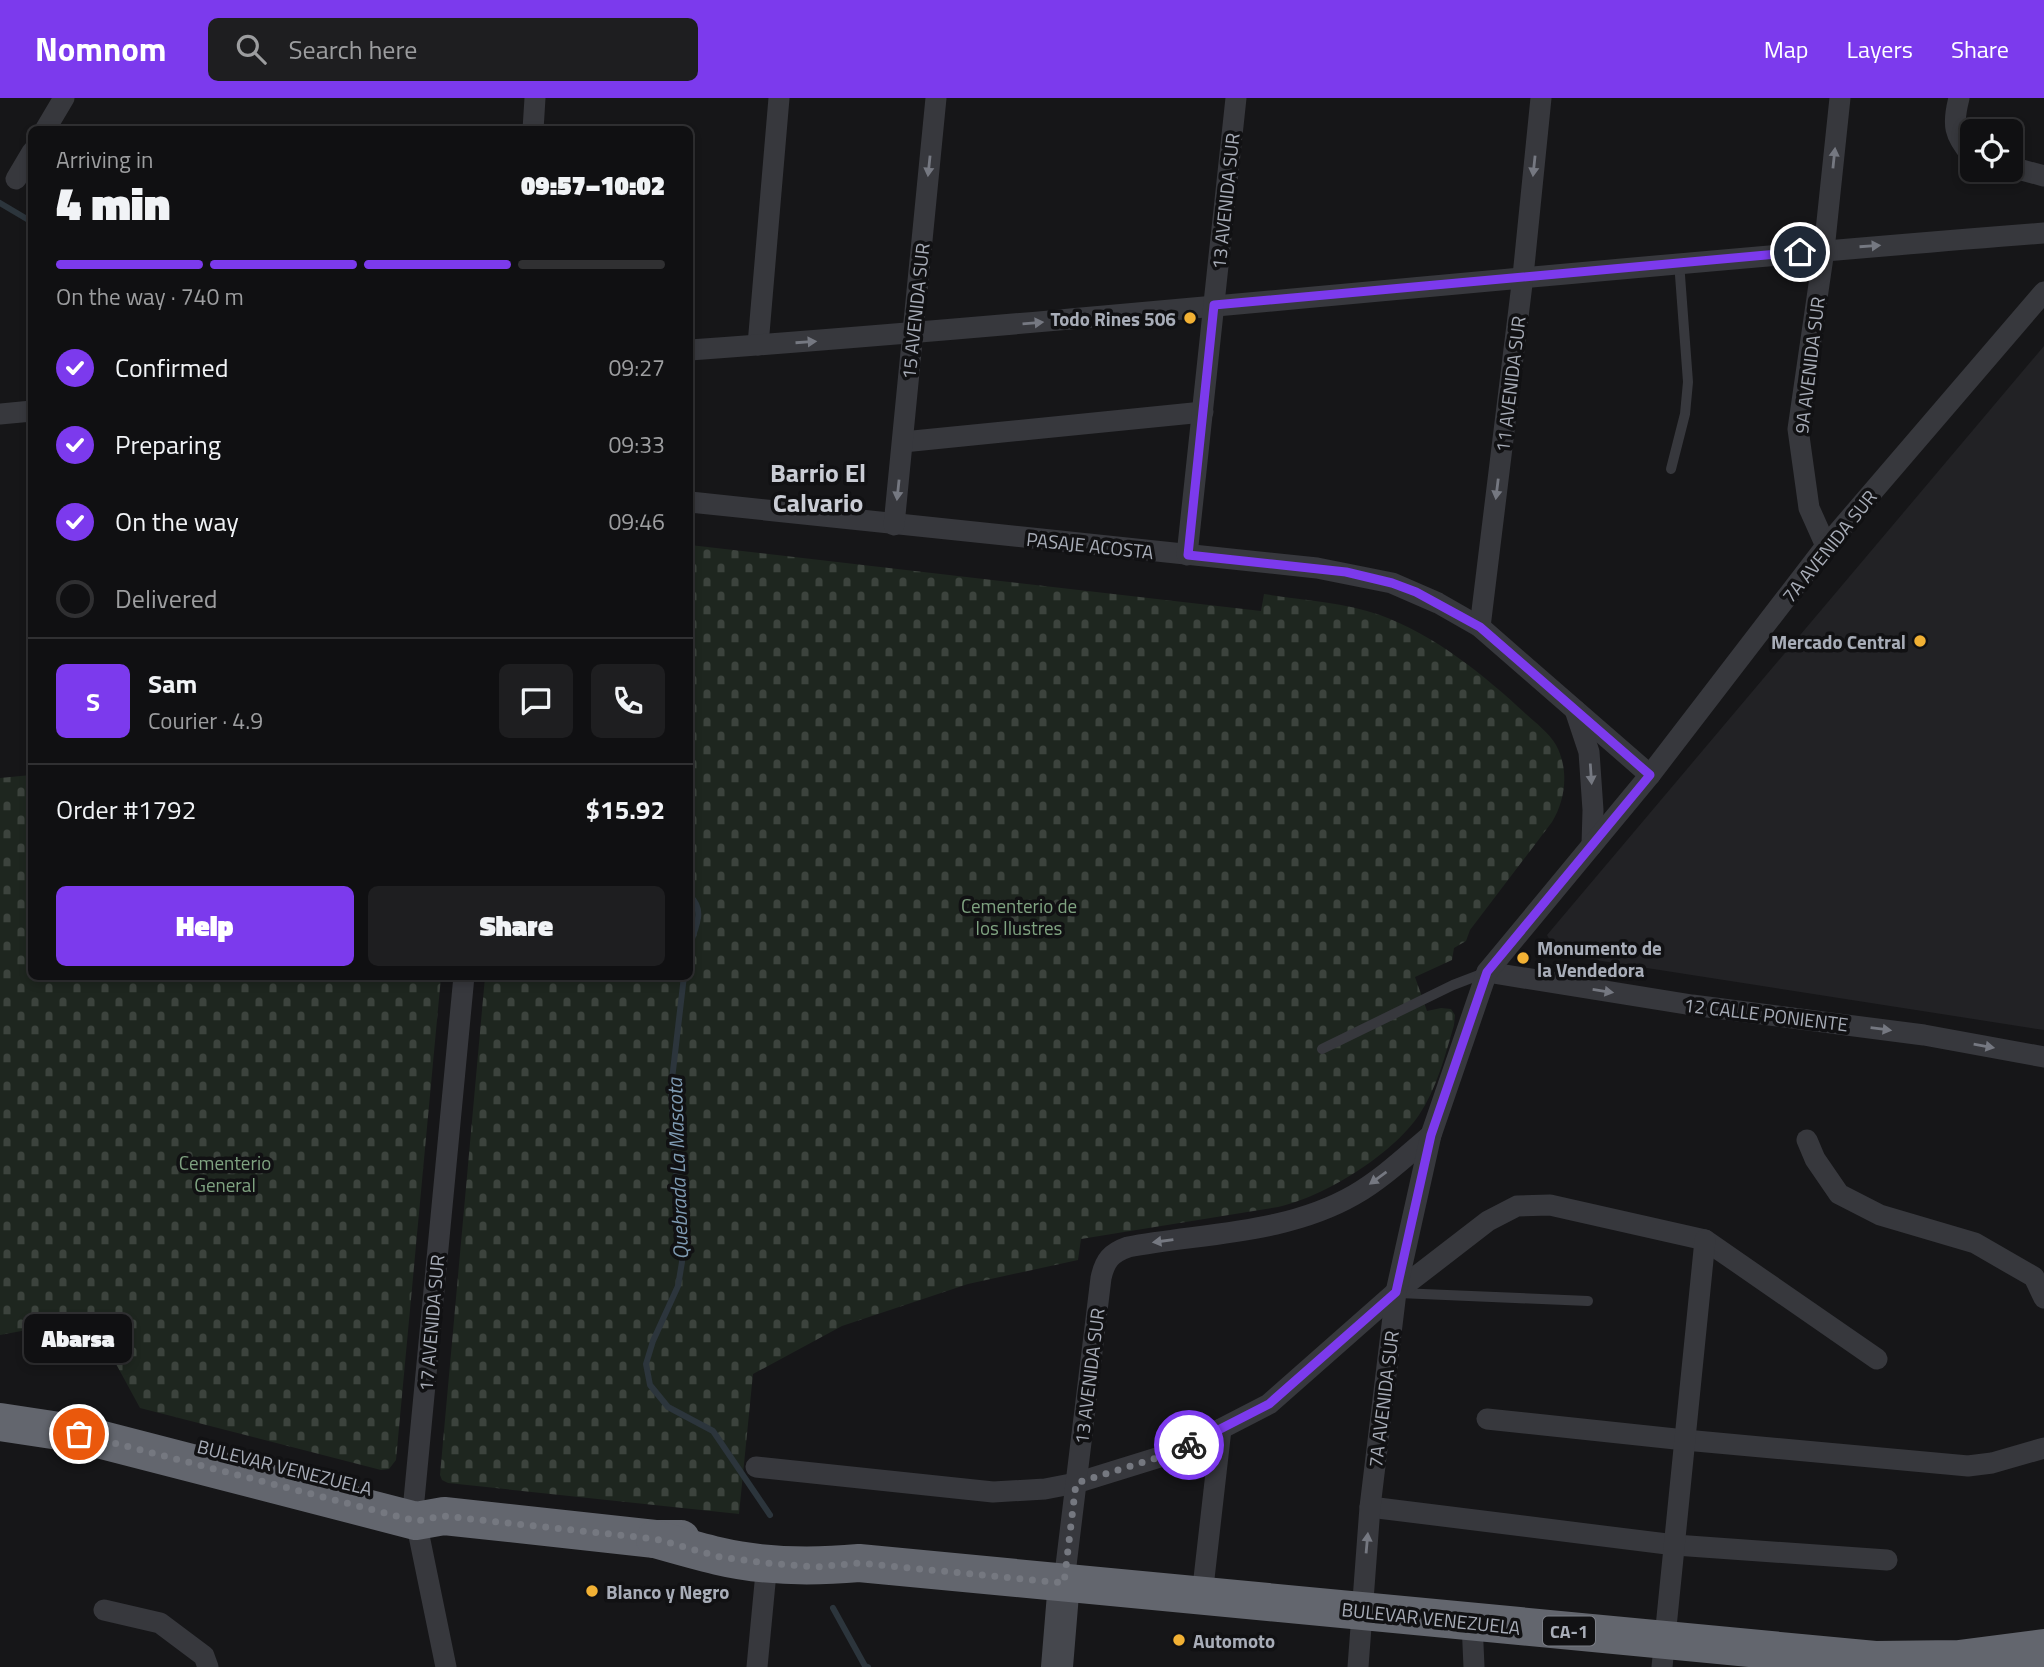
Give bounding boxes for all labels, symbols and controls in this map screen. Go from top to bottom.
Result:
search box [208,18,698,81]
text: Nomnom [35,24,166,74]
icon: search [232,30,270,68]
text: Search here [288,30,417,69]
text: Map [1764,31,1809,67]
text: Layers [1847,31,1913,67]
text: Share [1951,31,2009,67]
map controls [1960,119,2023,182]
button: locate [1960,119,2023,182]
street label: 13 AVENIDA SUR [1203,131,1247,271]
text: Arriving in [56,142,153,177]
one-way arrow [1828,146,1839,168]
one-way arrow [924,155,935,177]
one-way arrow [1528,155,1539,177]
text: 09:57–10:02 [521,166,665,205]
text: 4 min [56,168,170,238]
pin [1770,222,1830,282]
icon: home [1781,233,1819,271]
one-way arrow [1859,240,1881,251]
street label: 15 AVENIDA SUR [893,241,937,381]
text: On the way · 740 m [56,279,244,314]
street label: 9A AVENIDA SUR [1786,295,1832,435]
place label: Todo Rines 506 [1051,304,1176,333]
marker: Todo Rines 506 [1182,310,1198,326]
street label: 11 AVENIDA SUR [1487,314,1533,454]
one-way arrow [1022,317,1044,328]
one-way arrow [796,336,818,347]
text: Confirmed [115,348,229,387]
icon: check [56,349,94,387]
text: 09:27 [608,350,665,385]
text: Preparing [115,425,221,464]
icon: check [56,426,94,464]
text: 09:33 [608,427,665,462]
district label: Barrio El Calvario [770,453,866,522]
one-way arrow [1492,478,1503,500]
one-way arrow [892,479,903,501]
street label: 7A AVENIDA SUR [1774,483,1884,609]
text: On the way [115,502,239,541]
icon: check [56,503,94,541]
text: 09:46 [608,504,665,539]
street label: PASAJE ACOSTA [1025,524,1155,566]
text: Delivered [115,579,218,618]
place label: Mercado Central [1771,627,1906,656]
marker: Mercado Central [1912,633,1928,649]
text: Sam [148,664,197,703]
button: chat [499,664,573,738]
button: phone [591,664,665,738]
text: S [86,682,100,721]
text: Courier · 4.9 [148,703,263,738]
one-way arrow [1586,763,1597,785]
text: Order #1792 [56,790,196,829]
text: $15.92 [586,790,665,829]
button: Help [56,886,354,966]
button: Share [368,886,665,966]
park label: Cementerio de los Ilustres [961,891,1077,942]
place label: Monumento de la Vendedora [1537,933,1662,984]
marker: Monumento de la Vendedora [1515,950,1531,966]
one-way arrow [1592,986,1614,997]
street label: 12 CALLE PONIENTE [1682,990,1850,1038]
one-way arrow [1870,1024,1892,1035]
one-way arrow [1973,1041,1995,1052]
water label: Quebrada La Mascota [658,1076,696,1260]
park label: Cementerio General [179,1148,271,1199]
one-way arrow [1369,1171,1387,1185]
one-way arrow [1152,1236,1174,1247]
street label: 17 AVENIDA SUR [411,1253,451,1393]
street label: 13 AVENIDA SUR [1066,1306,1112,1446]
callout: Abarsa [25,1315,133,1364]
text: Abarsa [41,1321,115,1356]
street label: 7A AVENIDA SUR [1360,1329,1406,1469]
pin [49,1404,109,1464]
courier [1154,1410,1224,1480]
icon: bag [60,1415,98,1453]
icon: bike [1170,1426,1208,1464]
street label: BULEVAR VENEZUELA [194,1431,376,1503]
one-way arrow [1362,1532,1373,1554]
place label: Blanco y Negro [606,1577,729,1606]
marker: Blanco y Negro [584,1583,600,1599]
street label: BULEVAR VENEZUELA [1340,1594,1522,1642]
road number: CA-1 [1543,1616,1595,1646]
place label: Automoto [1193,1626,1275,1655]
marker: Automoto [1171,1632,1187,1648]

